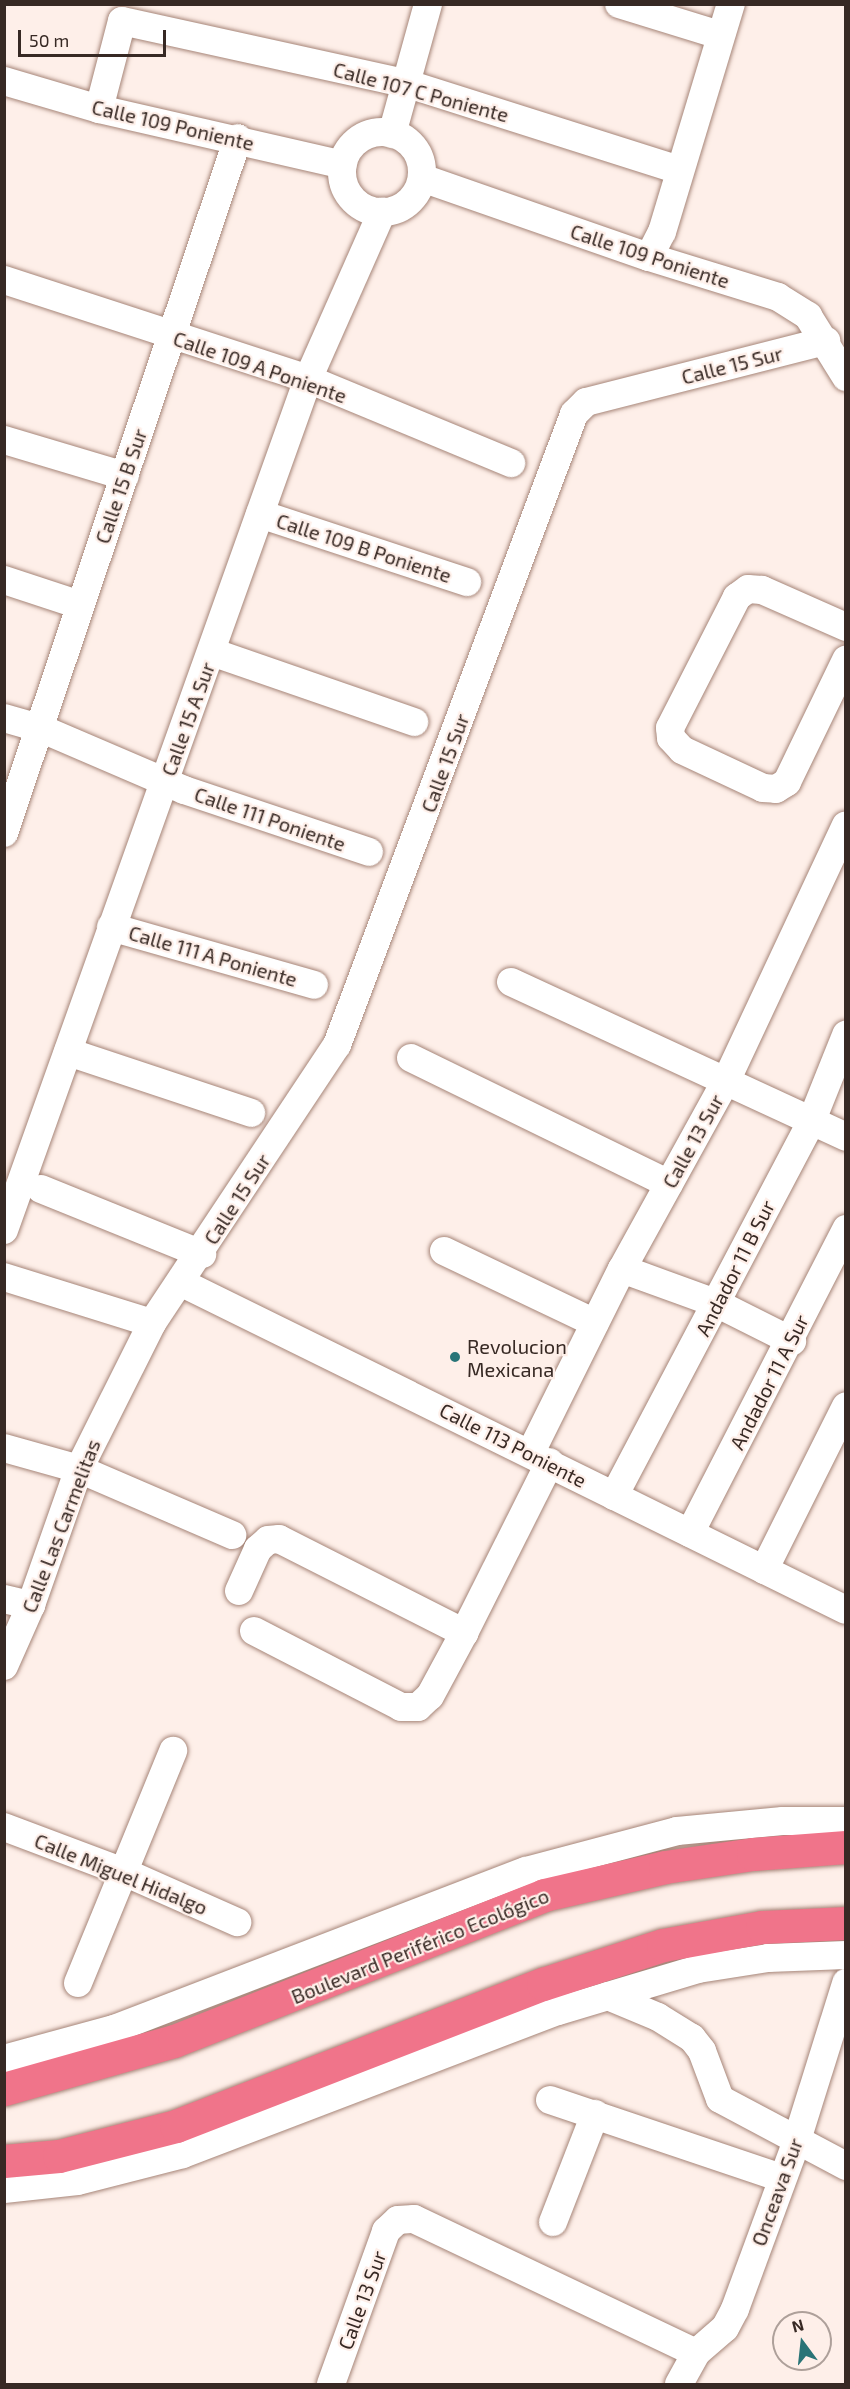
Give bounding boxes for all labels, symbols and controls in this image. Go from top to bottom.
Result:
scale bar [21,18,170,56]
text: 50 m [29,29,69,51]
street label: Calle 107 C Poniente [331,57,511,127]
street label: Calle 109 Poniente [90,95,256,155]
street label: Calle 109 Poniente [567,219,733,293]
street label: Calle 109 A Poniente [170,326,350,408]
street label: Calle 15 Sur [679,341,785,389]
street label: Calle 15 B Sur [90,425,152,547]
street label: Calle 109 B Poniente [273,508,455,588]
street label: Calle 15 A Sur [156,658,220,780]
street label: Calle 15 Sur [416,710,474,816]
street label: Calle 111 Poniente [191,782,349,856]
street label: Calle 111 A Poniente [126,920,300,992]
street label: Calle 13 Sur [657,1090,729,1192]
street label: Calle 15 Sur [199,1149,275,1249]
street label: Andador 11 B Sur [690,1196,780,1340]
street label: Andador 11 A Sur [724,1310,814,1454]
place label: Revolucion Mexicana [467,1334,567,1381]
marker: Revolucion Mexicana [448,1350,462,1364]
street label: Calle 113 Poniente [436,1398,590,1492]
street label: Calle Las Carmelitas [17,1436,105,1616]
street label: Calle Miguel Hidalgo [31,1828,211,1920]
street label: Boulevard Periférico Ecológico [288,1883,552,2009]
street label: Onceava Sur [746,2135,808,2249]
street label: Calle 13 Sur [333,2247,391,2353]
north arrow [772,2311,832,2371]
text: N [790,2314,806,2336]

